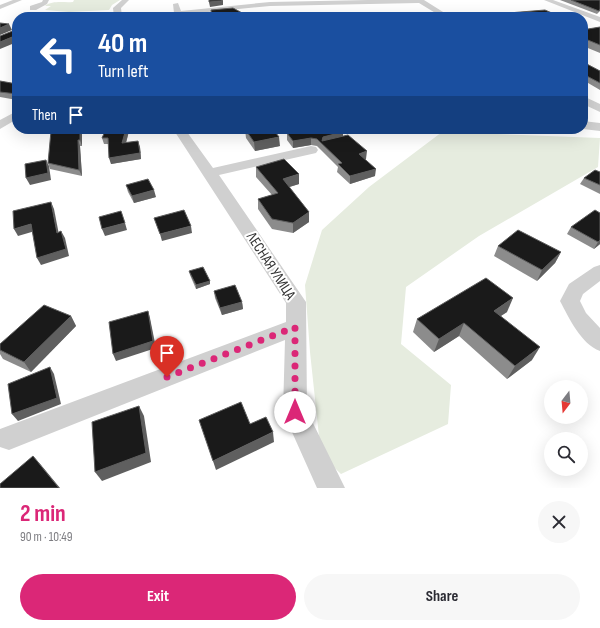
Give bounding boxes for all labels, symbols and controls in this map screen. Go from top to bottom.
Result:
text: 40 m [98,27,147,60]
icon: left [32,28,84,80]
text: Turn left [98,61,149,82]
icon: arrive [65,104,87,126]
text: Then [32,106,57,125]
street label: ЛЕСНАЯ УЛИЦА [242,228,300,304]
pin [150,336,184,377]
icon: arrive [156,342,178,364]
north arrow [544,380,588,424]
map controls [544,380,588,476]
position arrow [274,391,316,433]
button: search [544,432,588,476]
text: 2 min [20,499,66,528]
button: close [538,501,580,543]
text: 90 m · 10:49 [20,529,73,545]
button: Exit [20,574,296,620]
button: Share [304,574,580,620]

